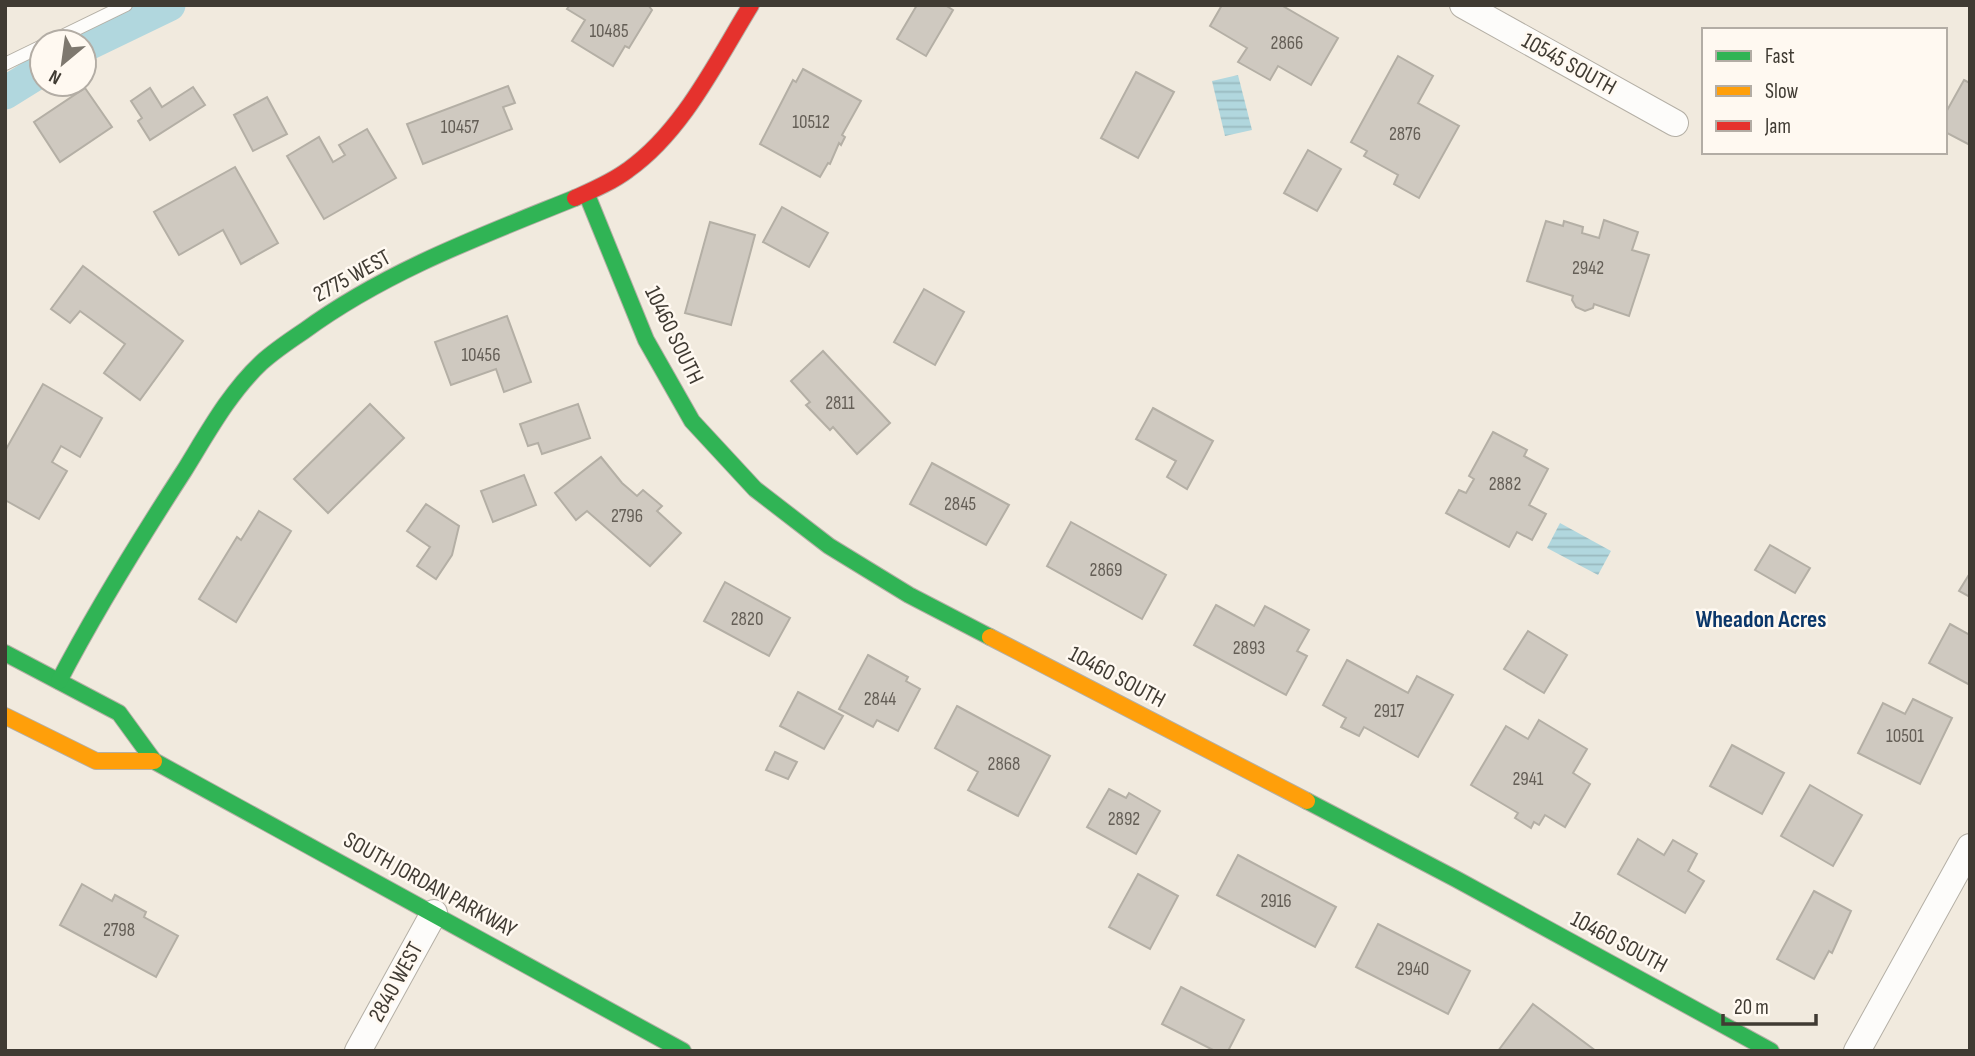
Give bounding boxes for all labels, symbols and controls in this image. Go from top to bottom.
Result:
house number: 10485 [589,20,629,43]
street label: 10545 SOUTH [1517,27,1621,101]
north arrow [28,28,98,98]
legend [1702,28,1947,154]
house number: 2866 [1271,32,1303,55]
text: Fast [1765,44,1795,69]
text: N [45,64,66,89]
text: Slow [1765,79,1799,104]
house number: 10512 [792,111,830,134]
text: Jam [1764,114,1791,139]
house number: 10457 [441,116,480,139]
house number: 2876 [1389,123,1421,146]
street label: 2775 WEST [308,243,396,309]
house number: 2942 [1572,257,1604,280]
street label: 10460 SOUTH [638,281,710,389]
house number: 10456 [461,344,501,367]
house number: 2811 [825,392,855,415]
house number: 2882 [1489,473,1521,496]
house number: 2845 [944,493,976,516]
house number: 2796 [611,505,643,528]
house number: 2869 [1090,559,1122,582]
district label: Wheadon Acres [1695,605,1827,634]
house number: 2820 [731,608,763,631]
house number: 2893 [1233,637,1265,660]
street label: 10460 SOUTH [1064,640,1170,714]
house number: 2844 [864,688,896,711]
house number: 2917 [1374,700,1405,723]
house number: 10501 [1886,725,1924,748]
house number: 2868 [988,753,1020,776]
house number: 2941 [1513,768,1544,791]
house number: 2892 [1108,808,1140,831]
street label: SOUTH JORDAN PARKWAY [339,826,522,944]
house number: 2916 [1260,890,1292,913]
street label: 10460 SOUTH [1566,905,1672,979]
house number: 2798 [103,919,135,942]
street label: 2840 WEST [363,937,429,1027]
house number: 2940 [1397,958,1429,981]
scale bar [1723,982,1816,1026]
text: 20 m [1734,995,1769,1020]

